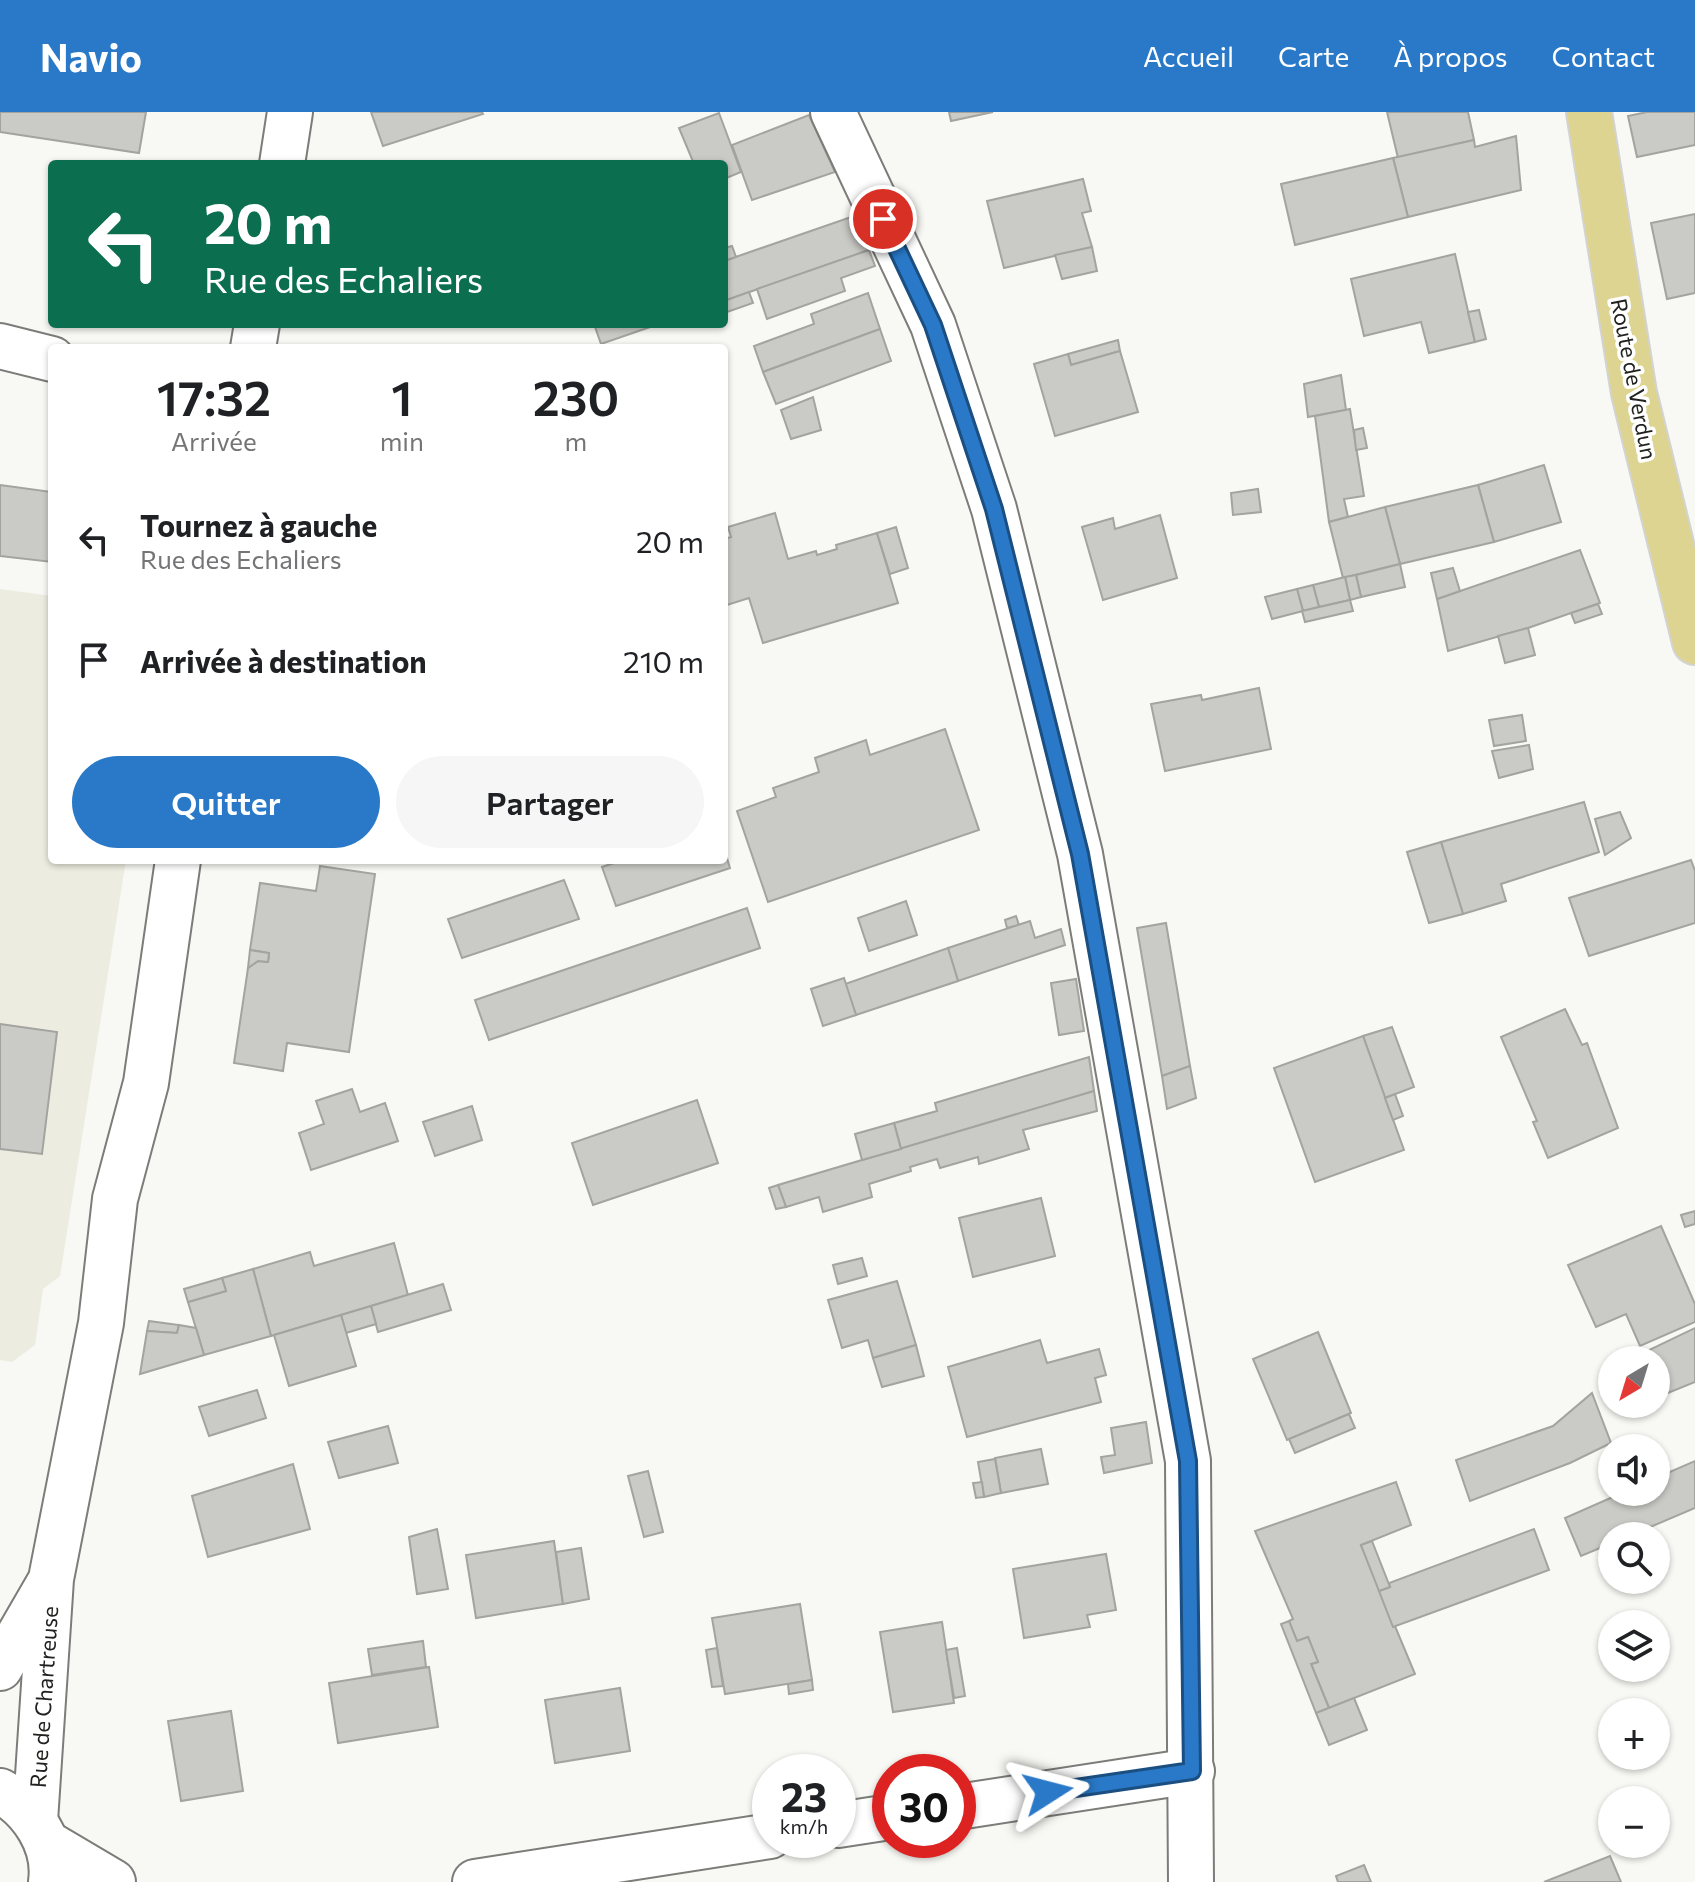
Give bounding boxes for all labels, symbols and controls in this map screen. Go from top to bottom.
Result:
text: Navio [40,33,142,80]
text: Accueil [1143,39,1234,73]
text: Carte [1278,39,1349,73]
text: À propos [1393,39,1508,73]
text: Contact [1552,39,1655,73]
pin [849,185,917,253]
text: 20 m [204,187,332,256]
icon: left [72,192,176,296]
icon: arrive [861,197,905,241]
text: Rue des Echaliers [204,256,483,300]
street label: Route de Verdun [1606,296,1663,462]
text: 17:32 [157,367,271,426]
text: 1 [391,367,412,426]
text: 230 [533,367,619,426]
text: Arrivée [171,425,257,456]
text: min [380,425,424,456]
text: m [565,425,587,456]
text: Tournez à gauche [140,506,377,543]
icon: left [72,518,116,562]
text: 20 m [636,522,704,559]
text: Rue des Echaliers [140,543,342,574]
icon: arrive [72,638,116,682]
text: Arrivée à destination [140,642,427,679]
text: 210 m [623,642,704,679]
button: Quitter [72,756,380,848]
button: Partager [396,756,704,848]
north arrow [1598,1346,1670,1418]
map controls [1598,1346,1670,1858]
button: sound [1598,1434,1670,1506]
button: search [1598,1522,1670,1594]
street label: Rue de Chartreuse [24,1605,63,1789]
button: layers [1598,1610,1670,1682]
button: + [1598,1698,1670,1770]
position arrow [1006,1750,1090,1834]
speed limit sign: 30 [872,1754,976,1858]
text: 23 [781,1771,827,1820]
button: − [1598,1786,1670,1858]
text: km/h [780,1814,828,1838]

